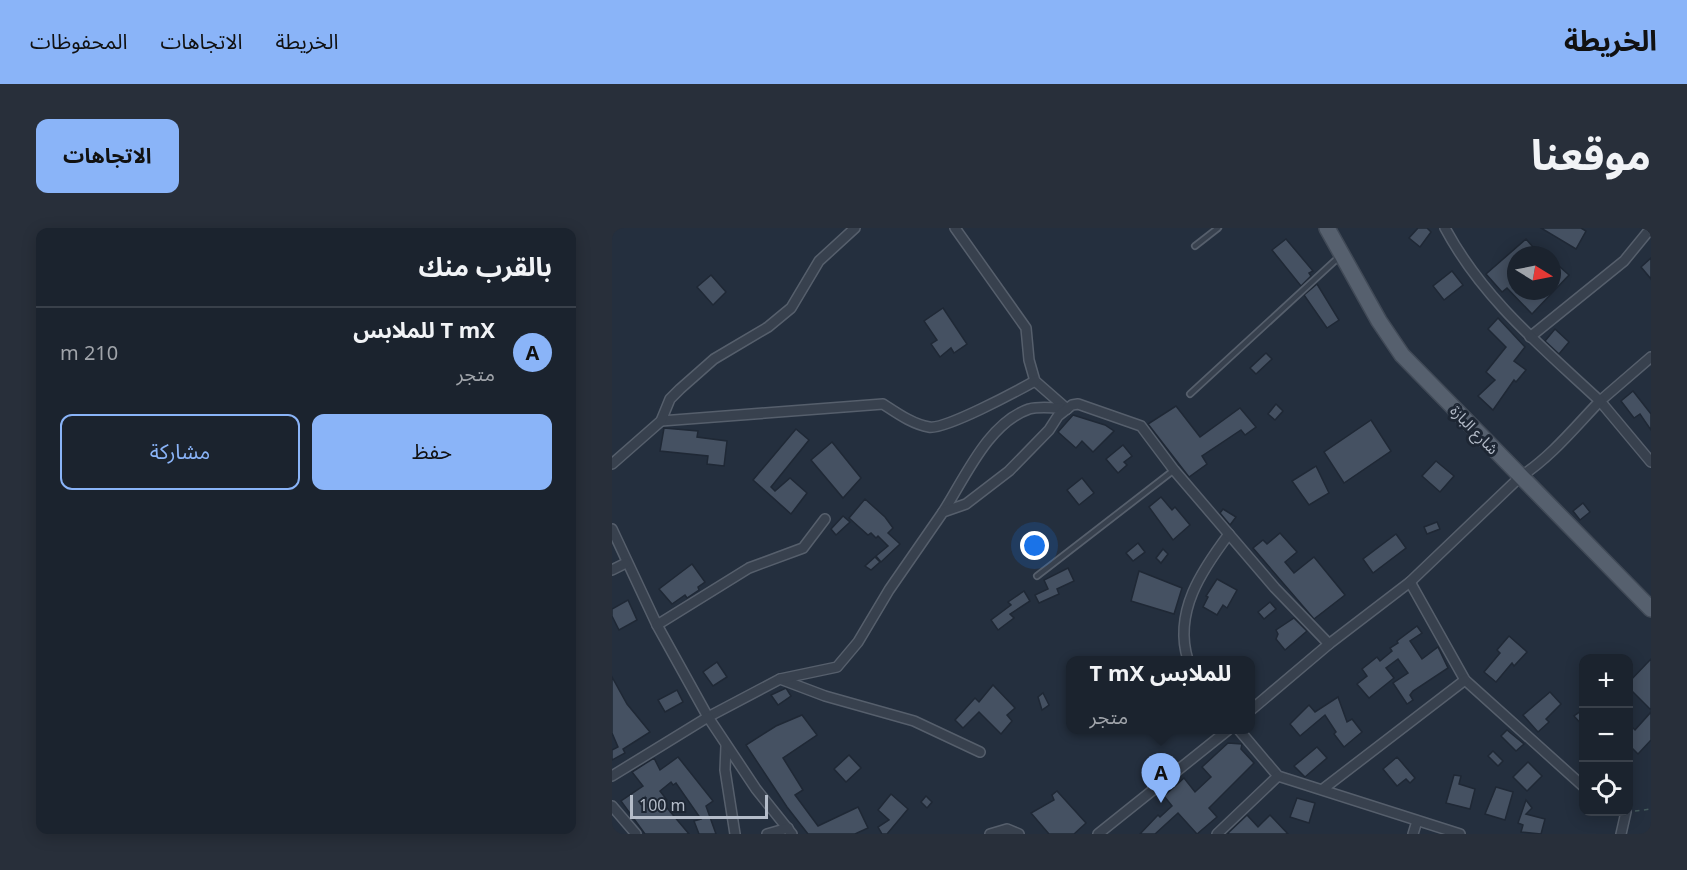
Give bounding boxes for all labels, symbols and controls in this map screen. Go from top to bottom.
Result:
text: الخريطة [1564,21,1657,59]
text: المحفوظات [30,27,127,55]
text: الاتجاهات [160,27,242,55]
text: الخريطة [275,27,338,55]
button: الاتجاهات [36,119,179,193]
text: موقعنا [1531,125,1651,182]
north arrow [1507,246,1561,300]
text: بالقرب منك [418,248,552,284]
text: T mX للملابس [353,314,495,344]
text: 210 m [60,339,118,366]
text: A [526,339,539,366]
text: متجر [456,360,495,387]
street label: شارع البازة [1444,400,1503,460]
button: مشاركة [60,414,300,490]
button: حفظ [312,414,552,490]
your location [1020,531,1049,560]
map controls [1579,654,1633,816]
button: + [1579,654,1633,708]
popup [1066,656,1255,734]
text: T mX للملابس [1090,657,1231,687]
text: متجر [1090,703,1128,730]
button: − [1579,708,1633,762]
pin: A [1142,754,1180,803]
button: locate [1579,762,1633,816]
scale bar [630,792,768,820]
text: 100 m [639,794,686,816]

